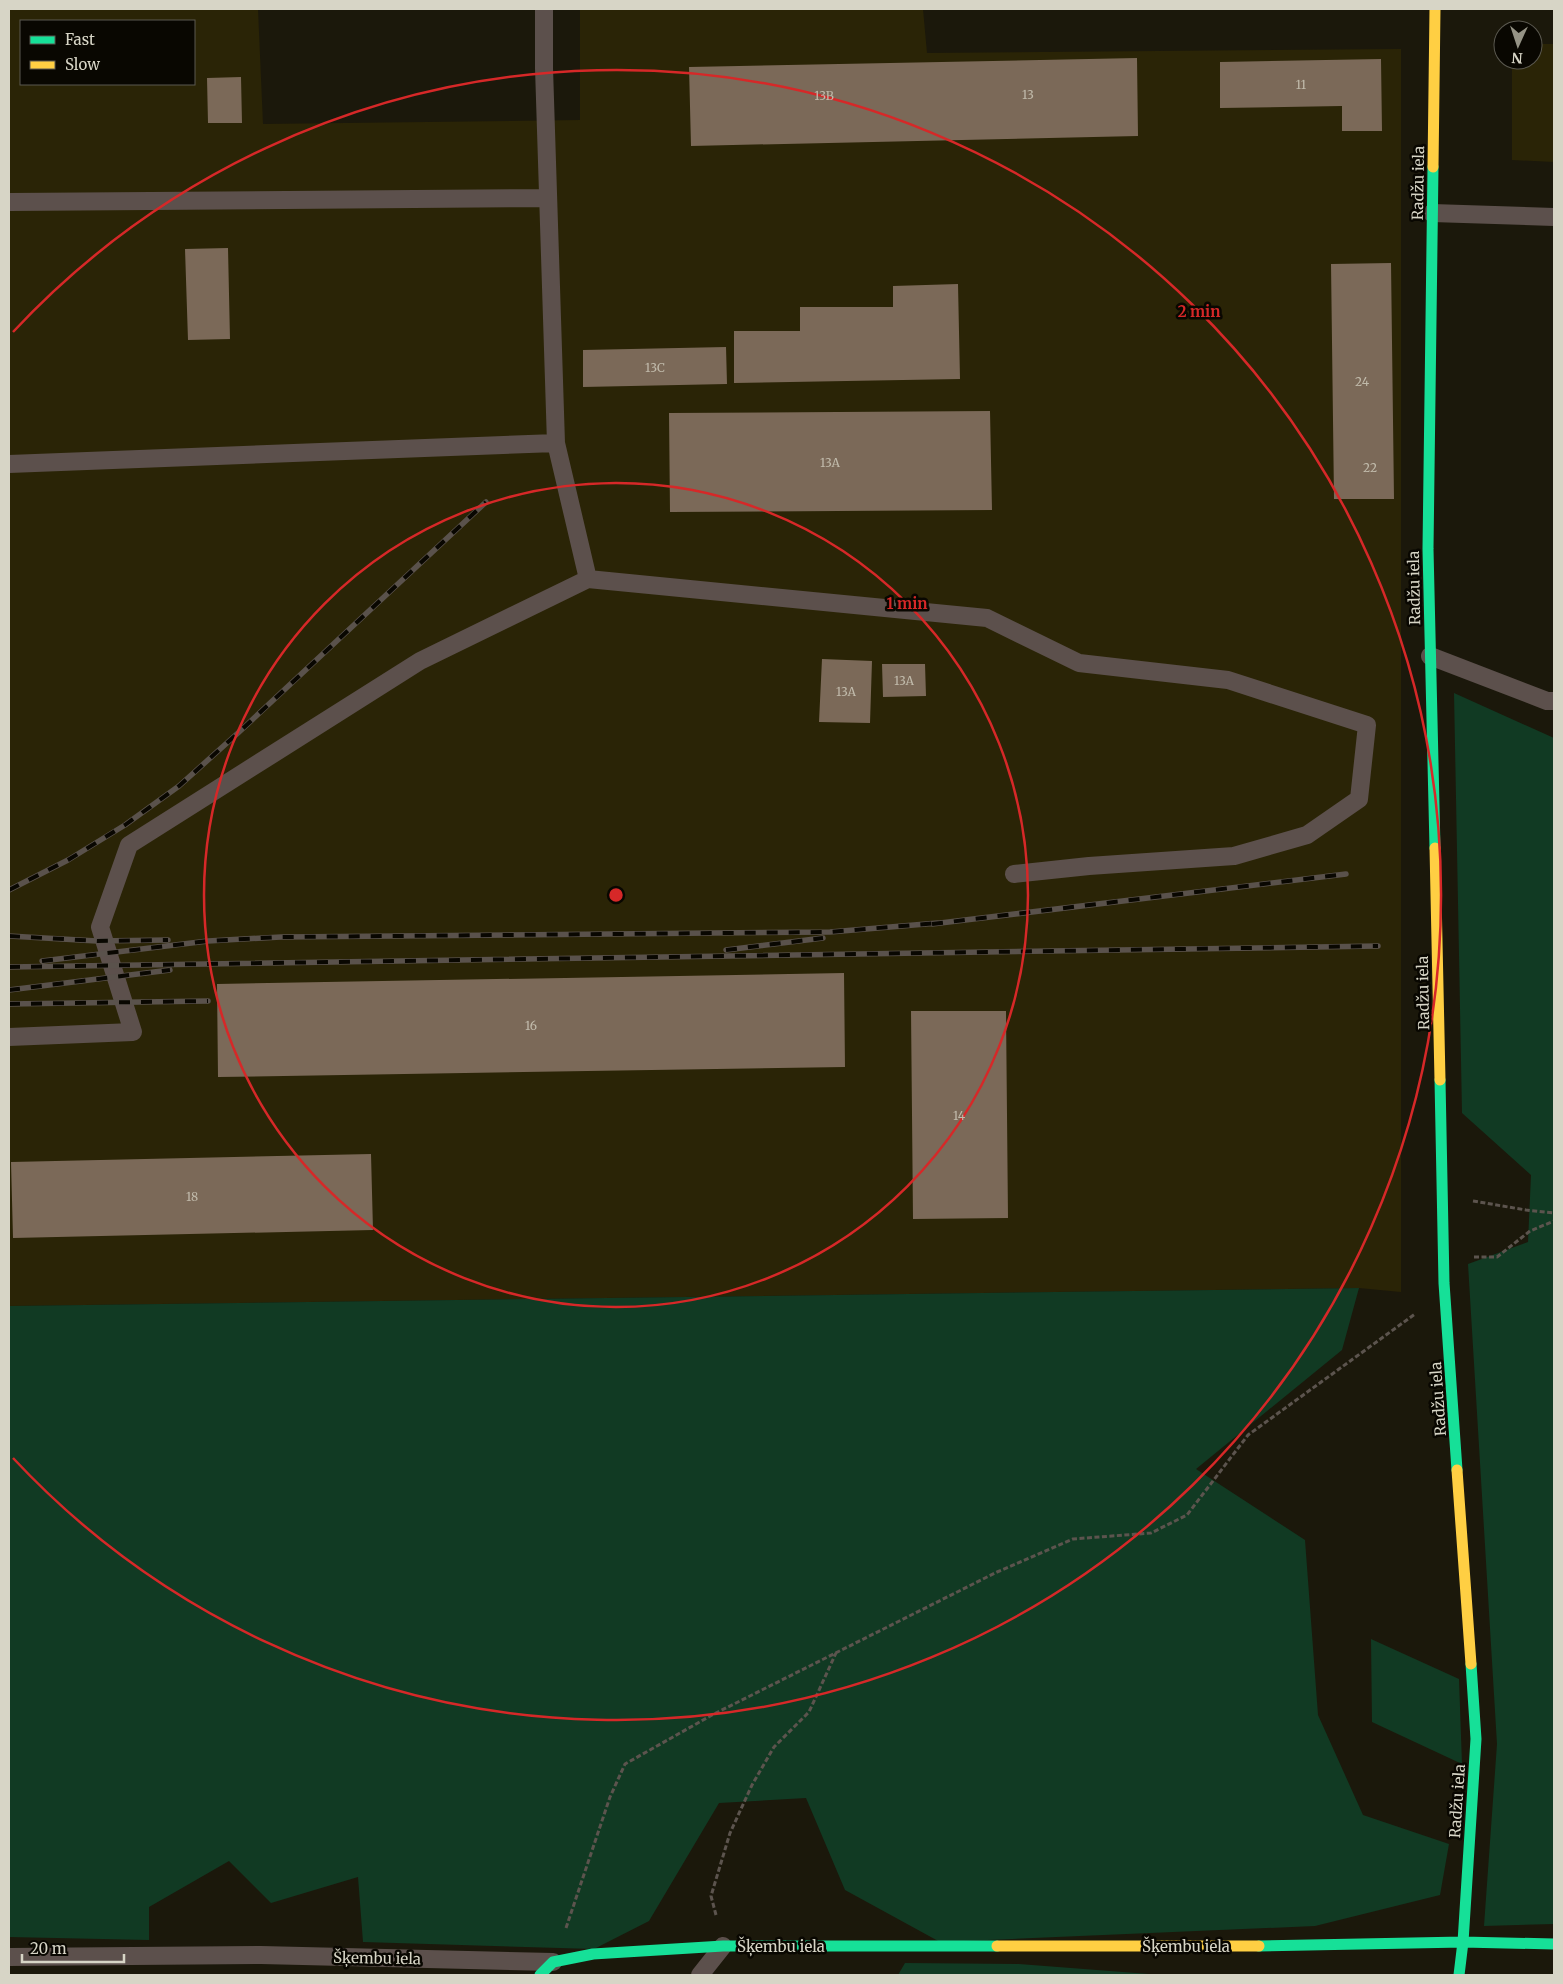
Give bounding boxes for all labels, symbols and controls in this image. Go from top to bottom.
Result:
legend [20,20,195,85]
north arrow [1493,20,1543,70]
text: Fast [65,30,95,49]
text: N [1511,49,1523,67]
text: Slow [65,55,100,74]
house number: 11 [1296,77,1307,92]
house number: 13 [1022,87,1034,102]
house number: 13B [814,88,834,103]
street label: Radžu iela [1408,146,1428,220]
text: 2 min [1178,302,1220,321]
house number: 13C [645,360,665,375]
house number: 24 [1355,374,1370,389]
house number: 13A [820,455,841,470]
house number: 22 [1363,460,1377,475]
street label: Radžu iela [1404,551,1424,625]
text: 1 min [887,594,927,613]
house number: 13A [894,673,915,688]
house number: 13A [836,684,857,699]
centre of rings [607,886,625,904]
street label: Radžu iela [1413,956,1433,1030]
house number: 16 [525,1018,537,1033]
house number: 14 [953,1108,966,1123]
house number: 18 [186,1189,198,1204]
street label: Radžu iela [1426,1361,1450,1437]
street label: Radžu iela [1445,1763,1469,1839]
scale bar [22,1932,125,1964]
street label: Šķembu iela [737,1936,825,1957]
street label: Šķembu iela [1142,1936,1230,1957]
text: 20 m [30,1939,67,1958]
street label: Šķembu iela [333,1947,421,1969]

